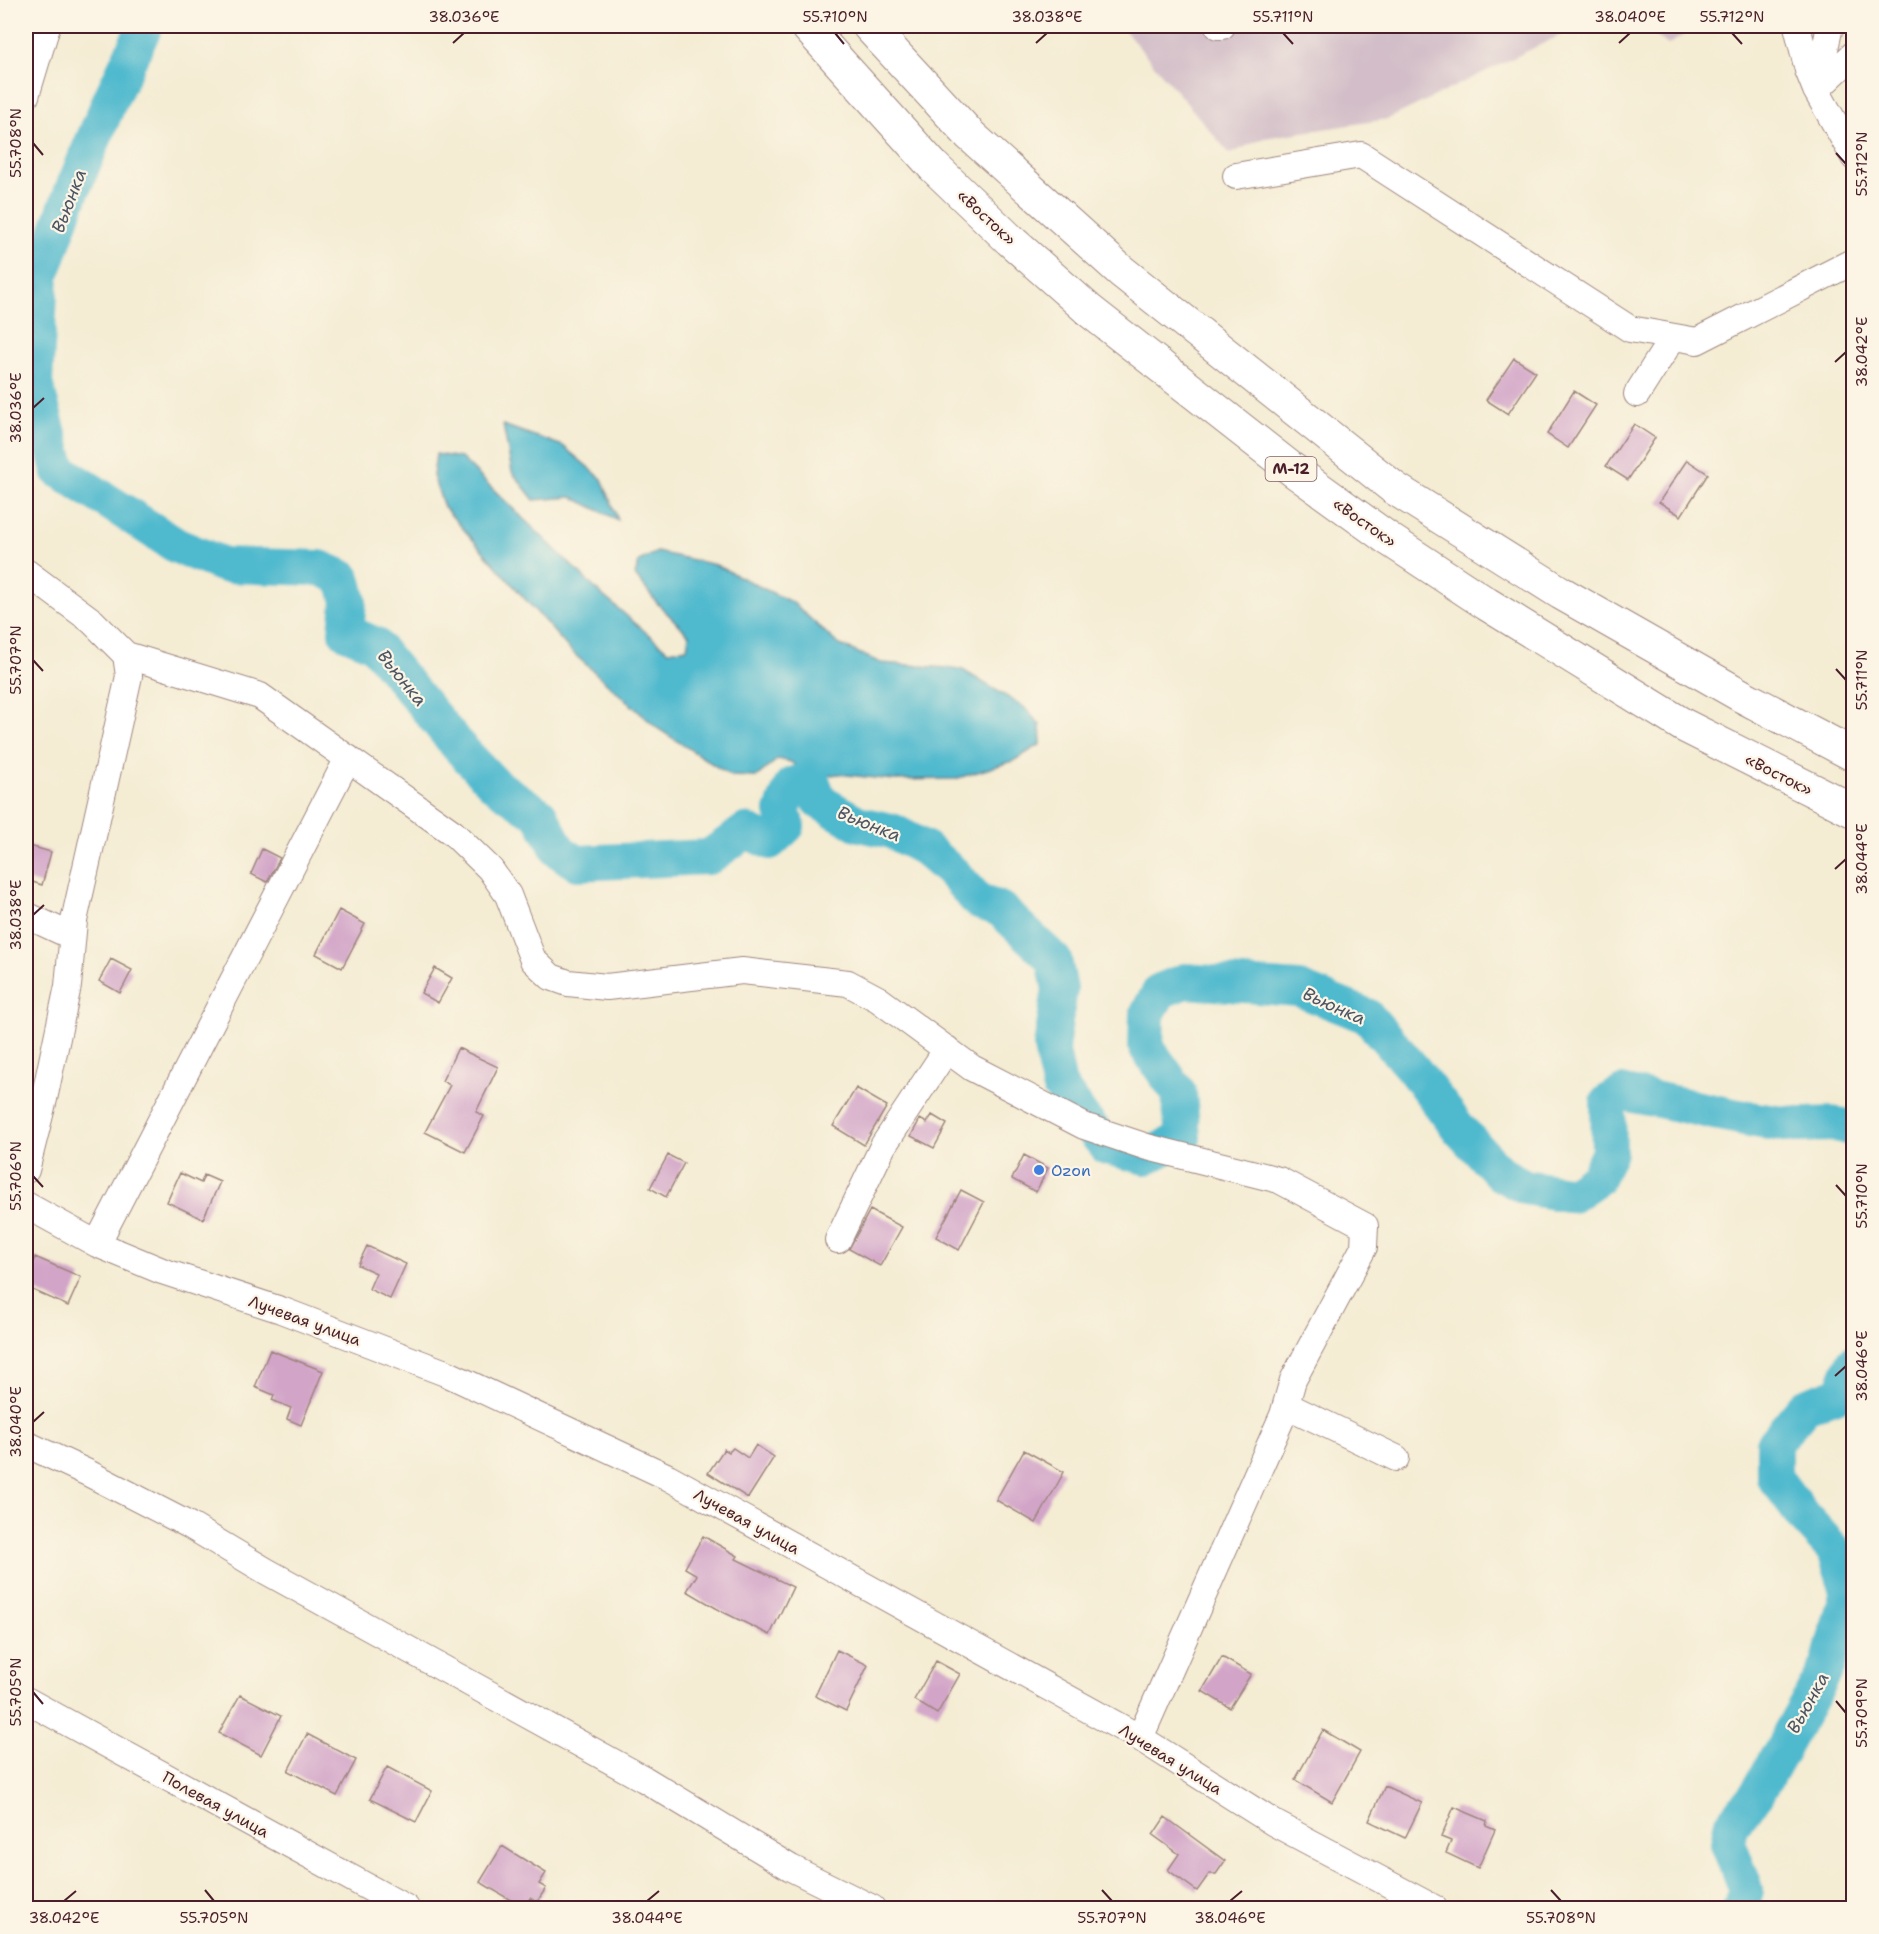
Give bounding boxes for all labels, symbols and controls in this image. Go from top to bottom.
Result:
text: 38.036°E [428,7,500,27]
text: 55.710°N [802,7,868,27]
text: 38.038°E [1011,7,1083,27]
text: 55.711°N [1253,7,1313,27]
text: 38.040°E [1594,7,1666,27]
text: 55.712°N [1700,7,1764,27]
text: 55.708°N [6,108,26,178]
text: 55.712°N [1852,132,1872,196]
water label: Вьюнка [46,166,92,236]
street label: «Восток» [953,185,1020,250]
text: 38.042°E [1852,317,1872,387]
text: 38.036°E [6,372,26,444]
road number: М-12 [1266,457,1316,481]
street label: «Восток» [1329,493,1401,552]
text: 55.707°N [6,625,26,695]
water label: Вьюнка [372,645,432,711]
text: 55.711°N [1852,650,1872,710]
street label: «Восток» [1742,749,1816,800]
water label: Вьюнка [834,800,904,848]
text: 38.044°E [1852,823,1872,895]
text: 38.038°E [6,879,26,951]
water label: Вьюнка [1299,982,1369,1030]
text: 55.706°N [6,1141,26,1211]
place label: Ozon [1051,1160,1091,1181]
marker: Ozon [1032,1163,1046,1177]
text: 55.710°N [1852,1163,1872,1229]
street label: Лучевая улица [246,1290,364,1351]
text: 38.046°E [1852,1330,1872,1402]
text: 38.040°E [6,1386,26,1458]
street label: Лучевая улица [690,1484,803,1559]
text: 55.705°N [6,1658,26,1726]
water label: Вьюнка [1781,1668,1835,1738]
text: 55.709°N [1852,1678,1872,1748]
street label: Лучевая улица [1115,1719,1226,1800]
street label: Полевая улица [159,1766,273,1842]
text: 38.042°E [29,1908,99,1928]
text: 55.705°N [180,1908,248,1928]
text: 38.044°E [611,1908,683,1928]
text: 55.707°N [1077,1908,1147,1928]
text: 38.046°E [1194,1908,1266,1928]
text: 55.708°N [1526,1908,1596,1928]

